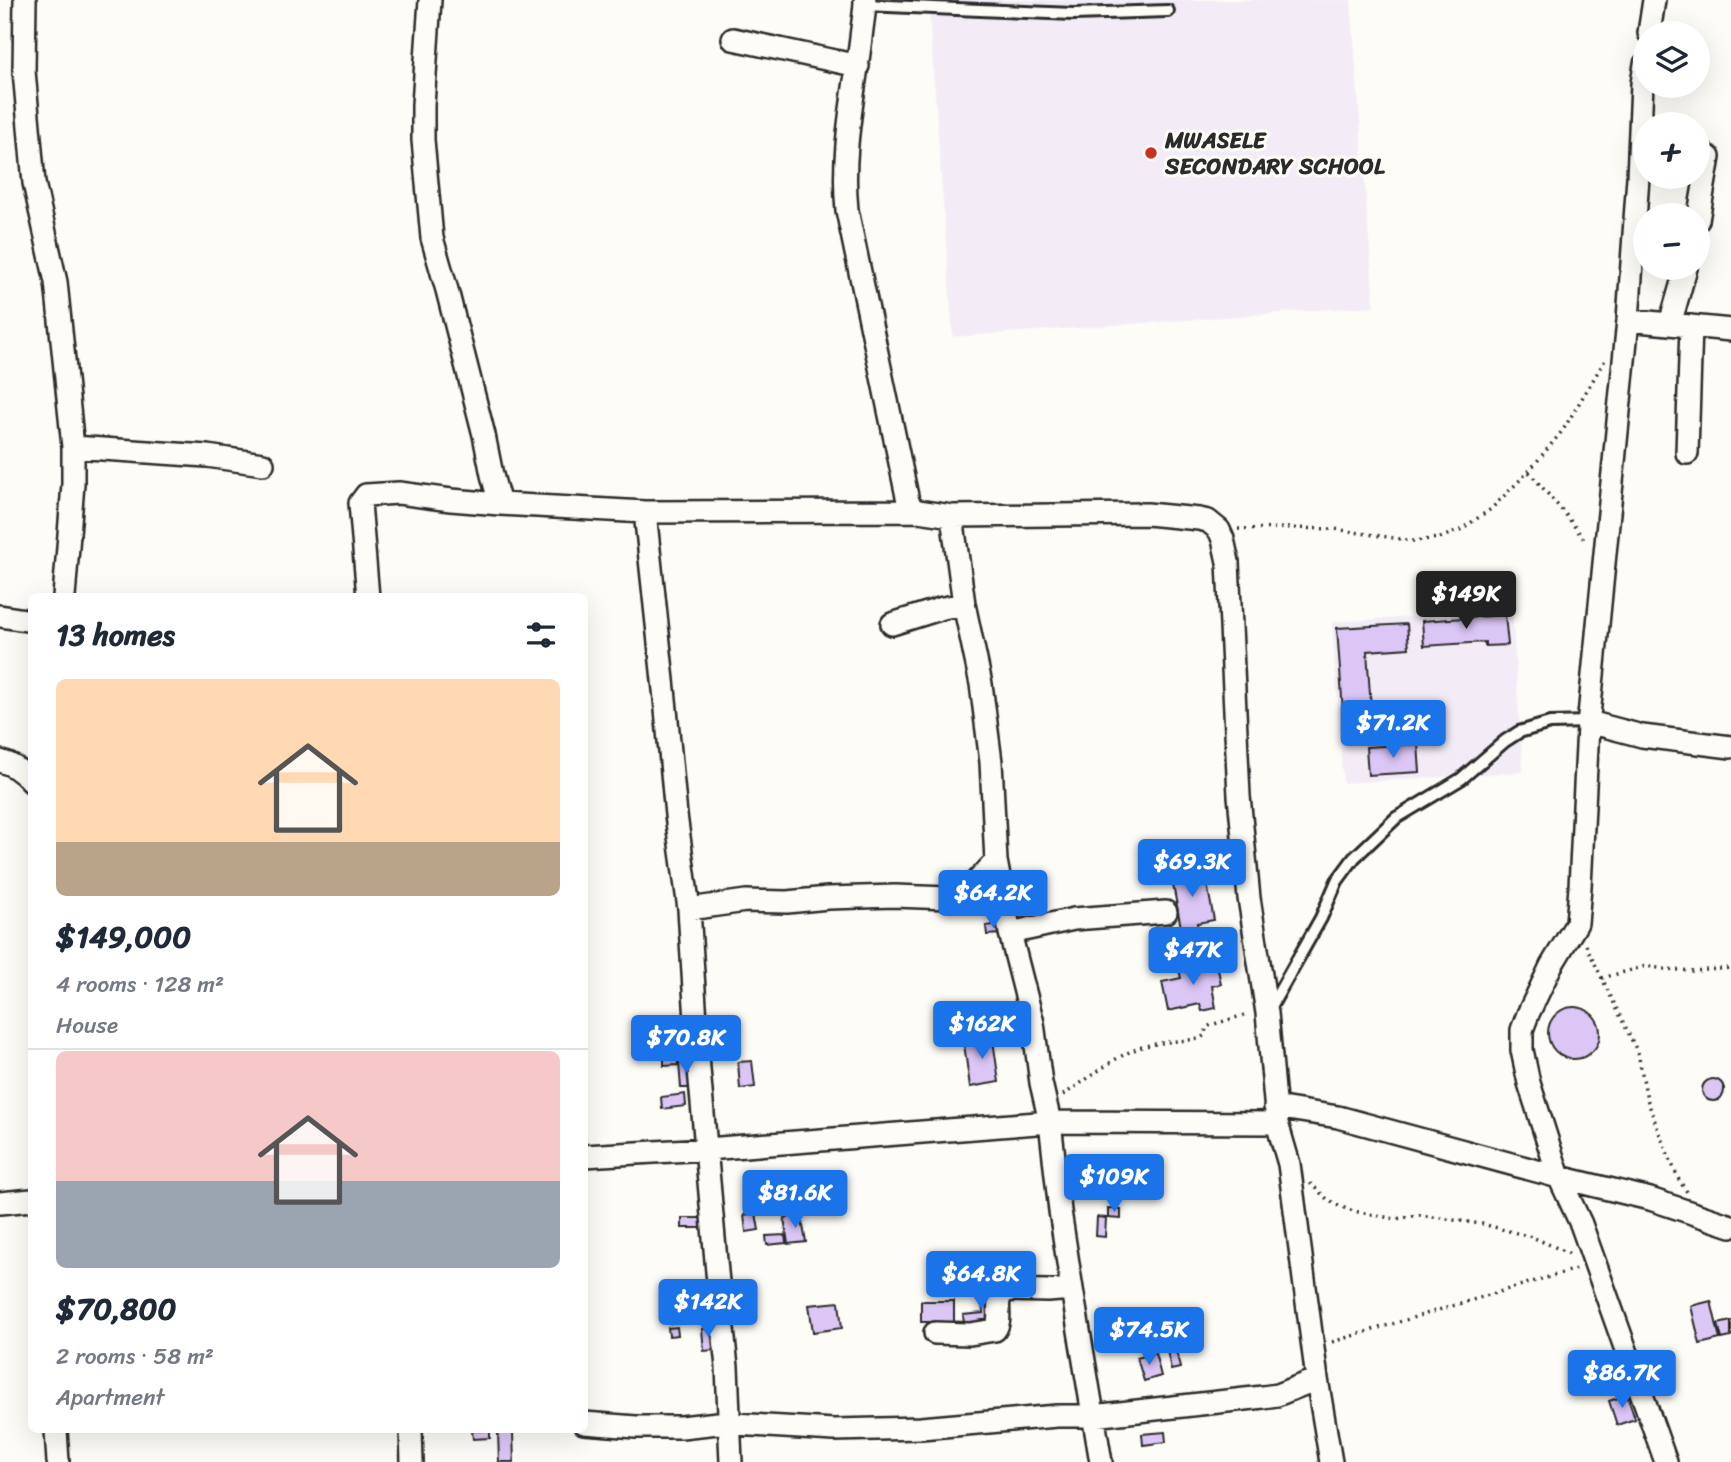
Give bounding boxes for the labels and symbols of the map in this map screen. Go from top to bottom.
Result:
place label: MWASELE SECONDARY SCHOOL [1164,120,1385,187]
marker: MWASELE SECONDARY SCHOOL [1143,145,1159,161]
pin: $149K [1417,572,1515,631]
pin: $71.2K [1336,700,1450,760]
pin: $69.3K [1135,839,1249,899]
pin: $64.2K [936,870,1050,930]
pin: $47K [1152,928,1234,987]
pin: $162K [933,1002,1031,1061]
pin: $70.8K [629,1016,743,1075]
pin: $109K [1065,1154,1163,1214]
pin: $81.6K [738,1170,852,1230]
pin: $64.8K [924,1252,1038,1311]
pin: $142K [659,1280,757,1339]
pin: $74.5K [1092,1308,1206,1367]
pin: $86.7K [1565,1350,1679,1410]

